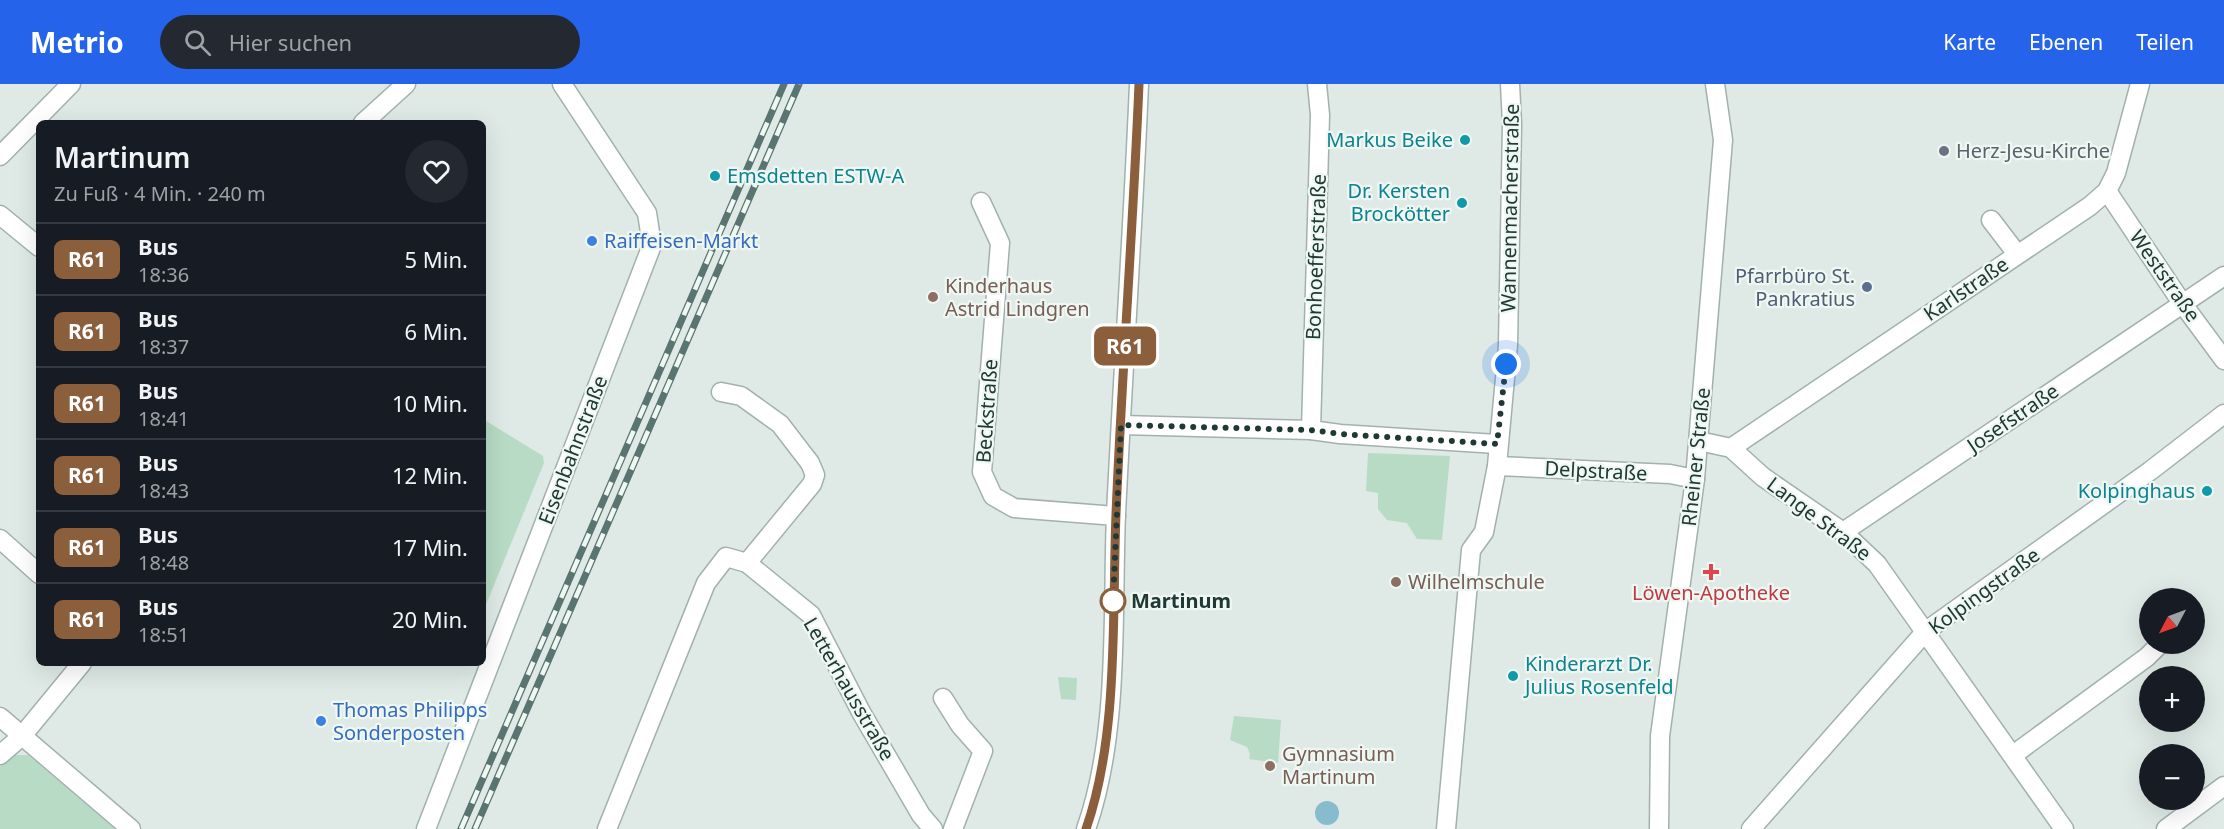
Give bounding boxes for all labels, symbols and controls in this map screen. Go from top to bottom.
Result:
search box [160,15,580,69]
text: Metrio [30,23,124,61]
icon: search [181,26,214,59]
text: Hier suchen [229,27,352,57]
text: Karte [1943,28,1996,56]
text: Ebenen [2029,28,2103,56]
text: Teilen [2136,28,2194,56]
street label: Wannenmacherstraße [1494,103,1525,313]
place label: Markus Beike [1326,126,1453,153]
marker: Markus Beike [1458,133,1472,147]
place label: Herz-Jesu-Kirche [1956,137,2110,164]
text: Martinum [54,138,190,176]
button: heart [405,140,468,203]
marker: Herz-Jesu-Kirche [1937,144,1951,158]
place label: Emsdetten ESTW-A [727,162,905,189]
marker: Emsdetten ESTW-A [708,169,722,183]
street label: Bonhoefferstraße [1299,173,1332,341]
place label: Dr. Kersten Brockötter [1347,177,1450,227]
text: Zu Fuß · 4 Min. · 240 m [54,180,266,207]
marker: Dr. Kersten Brockötter [1455,196,1469,210]
street label: Weststraße [2124,225,2207,327]
place label: Raiffeisen-Markt [604,227,758,254]
text: Bus [138,231,178,261]
marker: Raiffeisen-Markt [585,234,599,248]
text: 5 Min. [405,244,468,274]
text: R61 [68,245,106,273]
street label: Karlstraße [1918,250,2013,327]
text: 18:36 [138,261,189,288]
place label: Pfarrbüro St. Pankratius [1735,262,1855,312]
place label: Kinderhaus Astrid Lindgren [945,272,1090,322]
marker: Pfarrbüro St. Pankratius [1860,280,1874,294]
marker: Kinderhaus Astrid Lindgren [926,290,940,304]
text: Bus [138,303,178,333]
text: 6 Min. [405,316,468,346]
text: R61 [68,317,106,345]
line badge: R61 [1090,326,1160,366]
text: R61 [1106,332,1144,360]
text: 18:37 [138,333,189,360]
your location [1491,349,1521,379]
street label: Beckstraße [969,358,1004,464]
street label: Eisenbahnstraße [532,371,613,528]
text: Bus [138,375,178,405]
street label: Josefstraße [1960,377,2064,459]
street label: Rheiner Straße [1675,386,1716,528]
text: 10 Min. [392,388,468,418]
text: R61 [68,389,106,417]
text: 18:41 [138,405,189,432]
text: Bus [138,447,178,477]
street label: Delpstraße [1544,454,1648,487]
text: 12 Min. [392,460,468,490]
text: R61 [68,461,106,489]
street label: Lange Straße [1762,470,1877,567]
text: 18:43 [138,477,189,504]
place label: Kolpinghaus [2078,477,2195,504]
marker: Kolpinghaus [2200,484,2214,498]
text: Bus [138,519,178,549]
text: 17 Min. [392,532,468,562]
text: R61 [68,533,106,561]
street label: Kolpingstraße [1923,541,2045,640]
text: 18:48 [138,549,189,576]
marker: Löwen-Apotheke [1704,565,1718,579]
place label: Wilhelmschule [1408,568,1545,595]
marker: Wilhelmschule [1389,575,1403,589]
place label: Löwen-Apotheke [1632,579,1790,606]
place label: Martinum [1131,587,1231,614]
marker: Martinum [1100,588,1126,614]
north arrow [2139,588,2205,654]
map controls [2139,588,2205,810]
text: Bus [138,591,178,621]
text: 20 Min. [392,604,468,634]
text: R61 [68,605,106,633]
street label: Letterhausstraße [797,612,901,765]
text: 18:51 [138,621,189,648]
place label: Kinderarzt Dr. Julius Rosenfeld [1523,650,1674,700]
button: + [2139,666,2205,732]
marker: Kinderarzt Dr. Julius Rosenfeld [1506,669,1520,683]
place label: Thomas Philipps Sonderposten [333,696,487,746]
marker: Thomas Philipps Sonderposten [314,714,328,728]
place label: Gymnasium Martinum [1282,740,1395,790]
button: − [2139,744,2205,810]
marker: Gymnasium Martinum [1263,759,1277,773]

